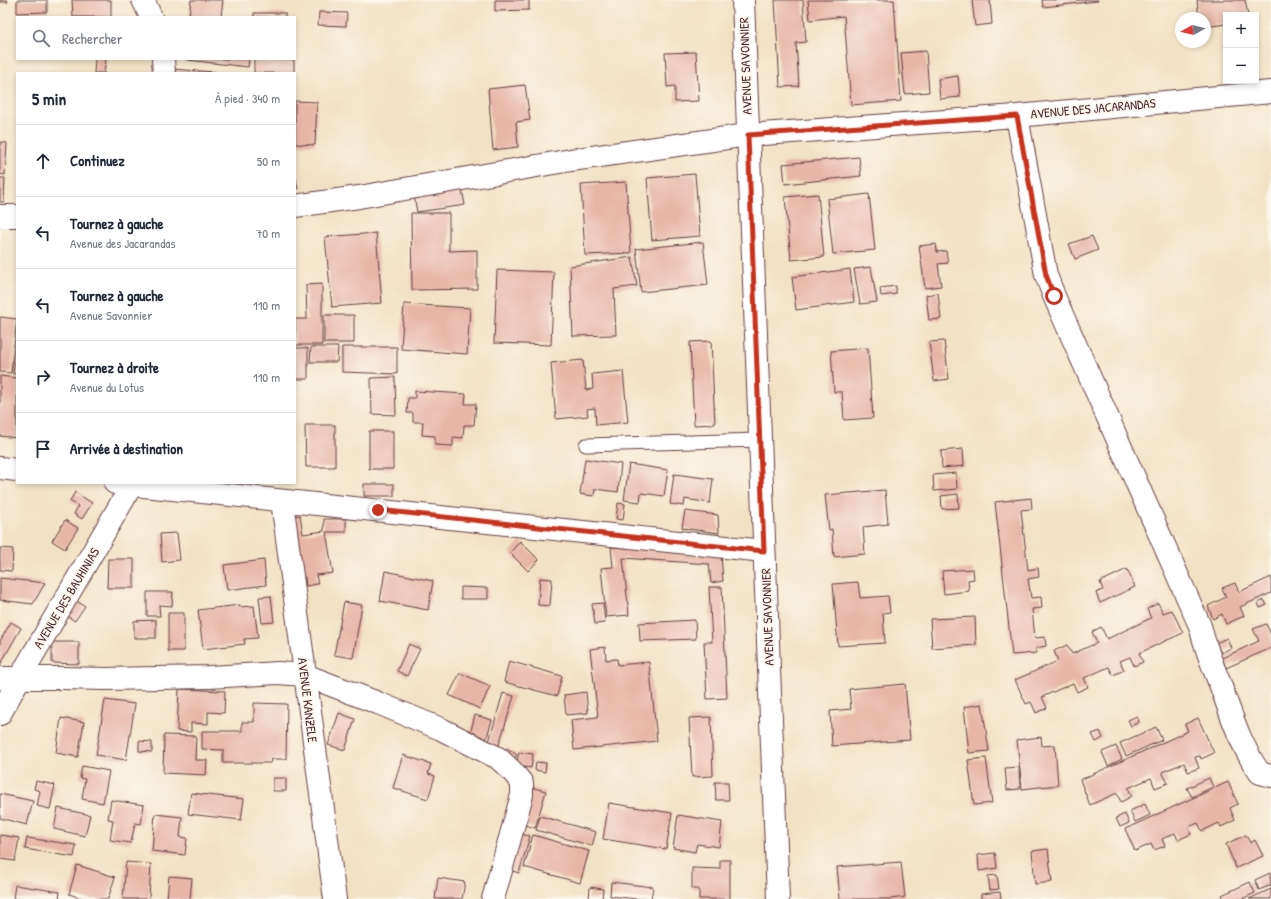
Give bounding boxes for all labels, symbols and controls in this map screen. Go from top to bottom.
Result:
north arrow [1175,12,1211,48]
map controls [1223,12,1259,84]
button: + [1223,12,1259,48]
search box [16,16,296,60]
street label: AVENUE SAVONNIER [734,17,756,115]
icon: search [30,27,52,49]
text: Rechercher [62,28,123,49]
button: − [1223,48,1259,84]
text: 5 min [32,87,66,110]
text: À pied · 340 m [215,89,280,107]
street label: AVENUE DES JACARANDAS [1030,94,1156,122]
icon: ahead [32,150,54,172]
text: Continuez [70,150,125,171]
text: 50 m [257,152,280,170]
text: Tournez à gauche [70,213,163,234]
icon: left [32,222,54,244]
text: 70 m [256,224,280,242]
text: Avenue des Jacarandas [70,234,175,252]
text: Tournez à gauche [70,285,163,306]
route start [1045,287,1063,305]
icon: left [32,294,54,316]
text: 110 m [253,296,280,314]
text: Avenue Savonnier [70,306,152,324]
text: Tournez à droite [70,357,159,378]
icon: right [32,366,54,388]
text: 110 m [253,368,280,386]
text: Avenue du Lotus [70,378,144,396]
icon: arrive [32,438,54,460]
text: Arrivée à destination [70,438,183,459]
route end [369,501,387,519]
street label: AVENUE DES BAUHINIAS [29,544,103,652]
street label: AVENUE SAVONNIER [756,568,778,666]
street label: AVENUE KANZELE [294,657,322,744]

